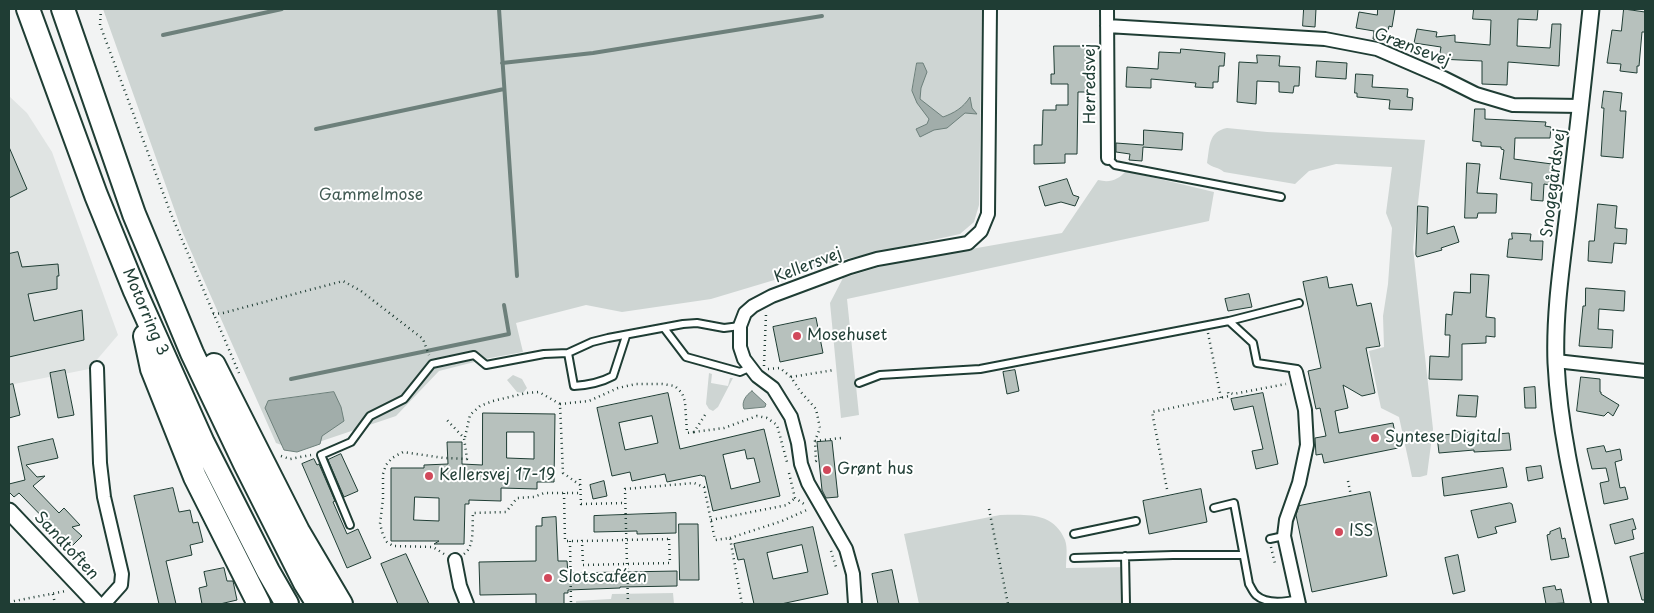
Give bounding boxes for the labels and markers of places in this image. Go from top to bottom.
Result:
place label: Mosehuset [807,326,887,346]
marker: Mosehuset [791,330,803,342]
place label: Syntese Digital [1385,428,1501,448]
marker: Syntese Digital [1369,432,1381,444]
place label: Grønt hus [837,460,913,480]
marker: Grønt hus [821,464,833,476]
place label: Kellersvej 17-19 [439,466,555,486]
marker: Kellersvej 17-19 [423,470,435,482]
place label: ISS [1349,522,1374,542]
marker: ISS [1333,526,1345,538]
place label: Slotscaféen [558,568,647,588]
marker: Slotscaféen [542,572,554,584]

